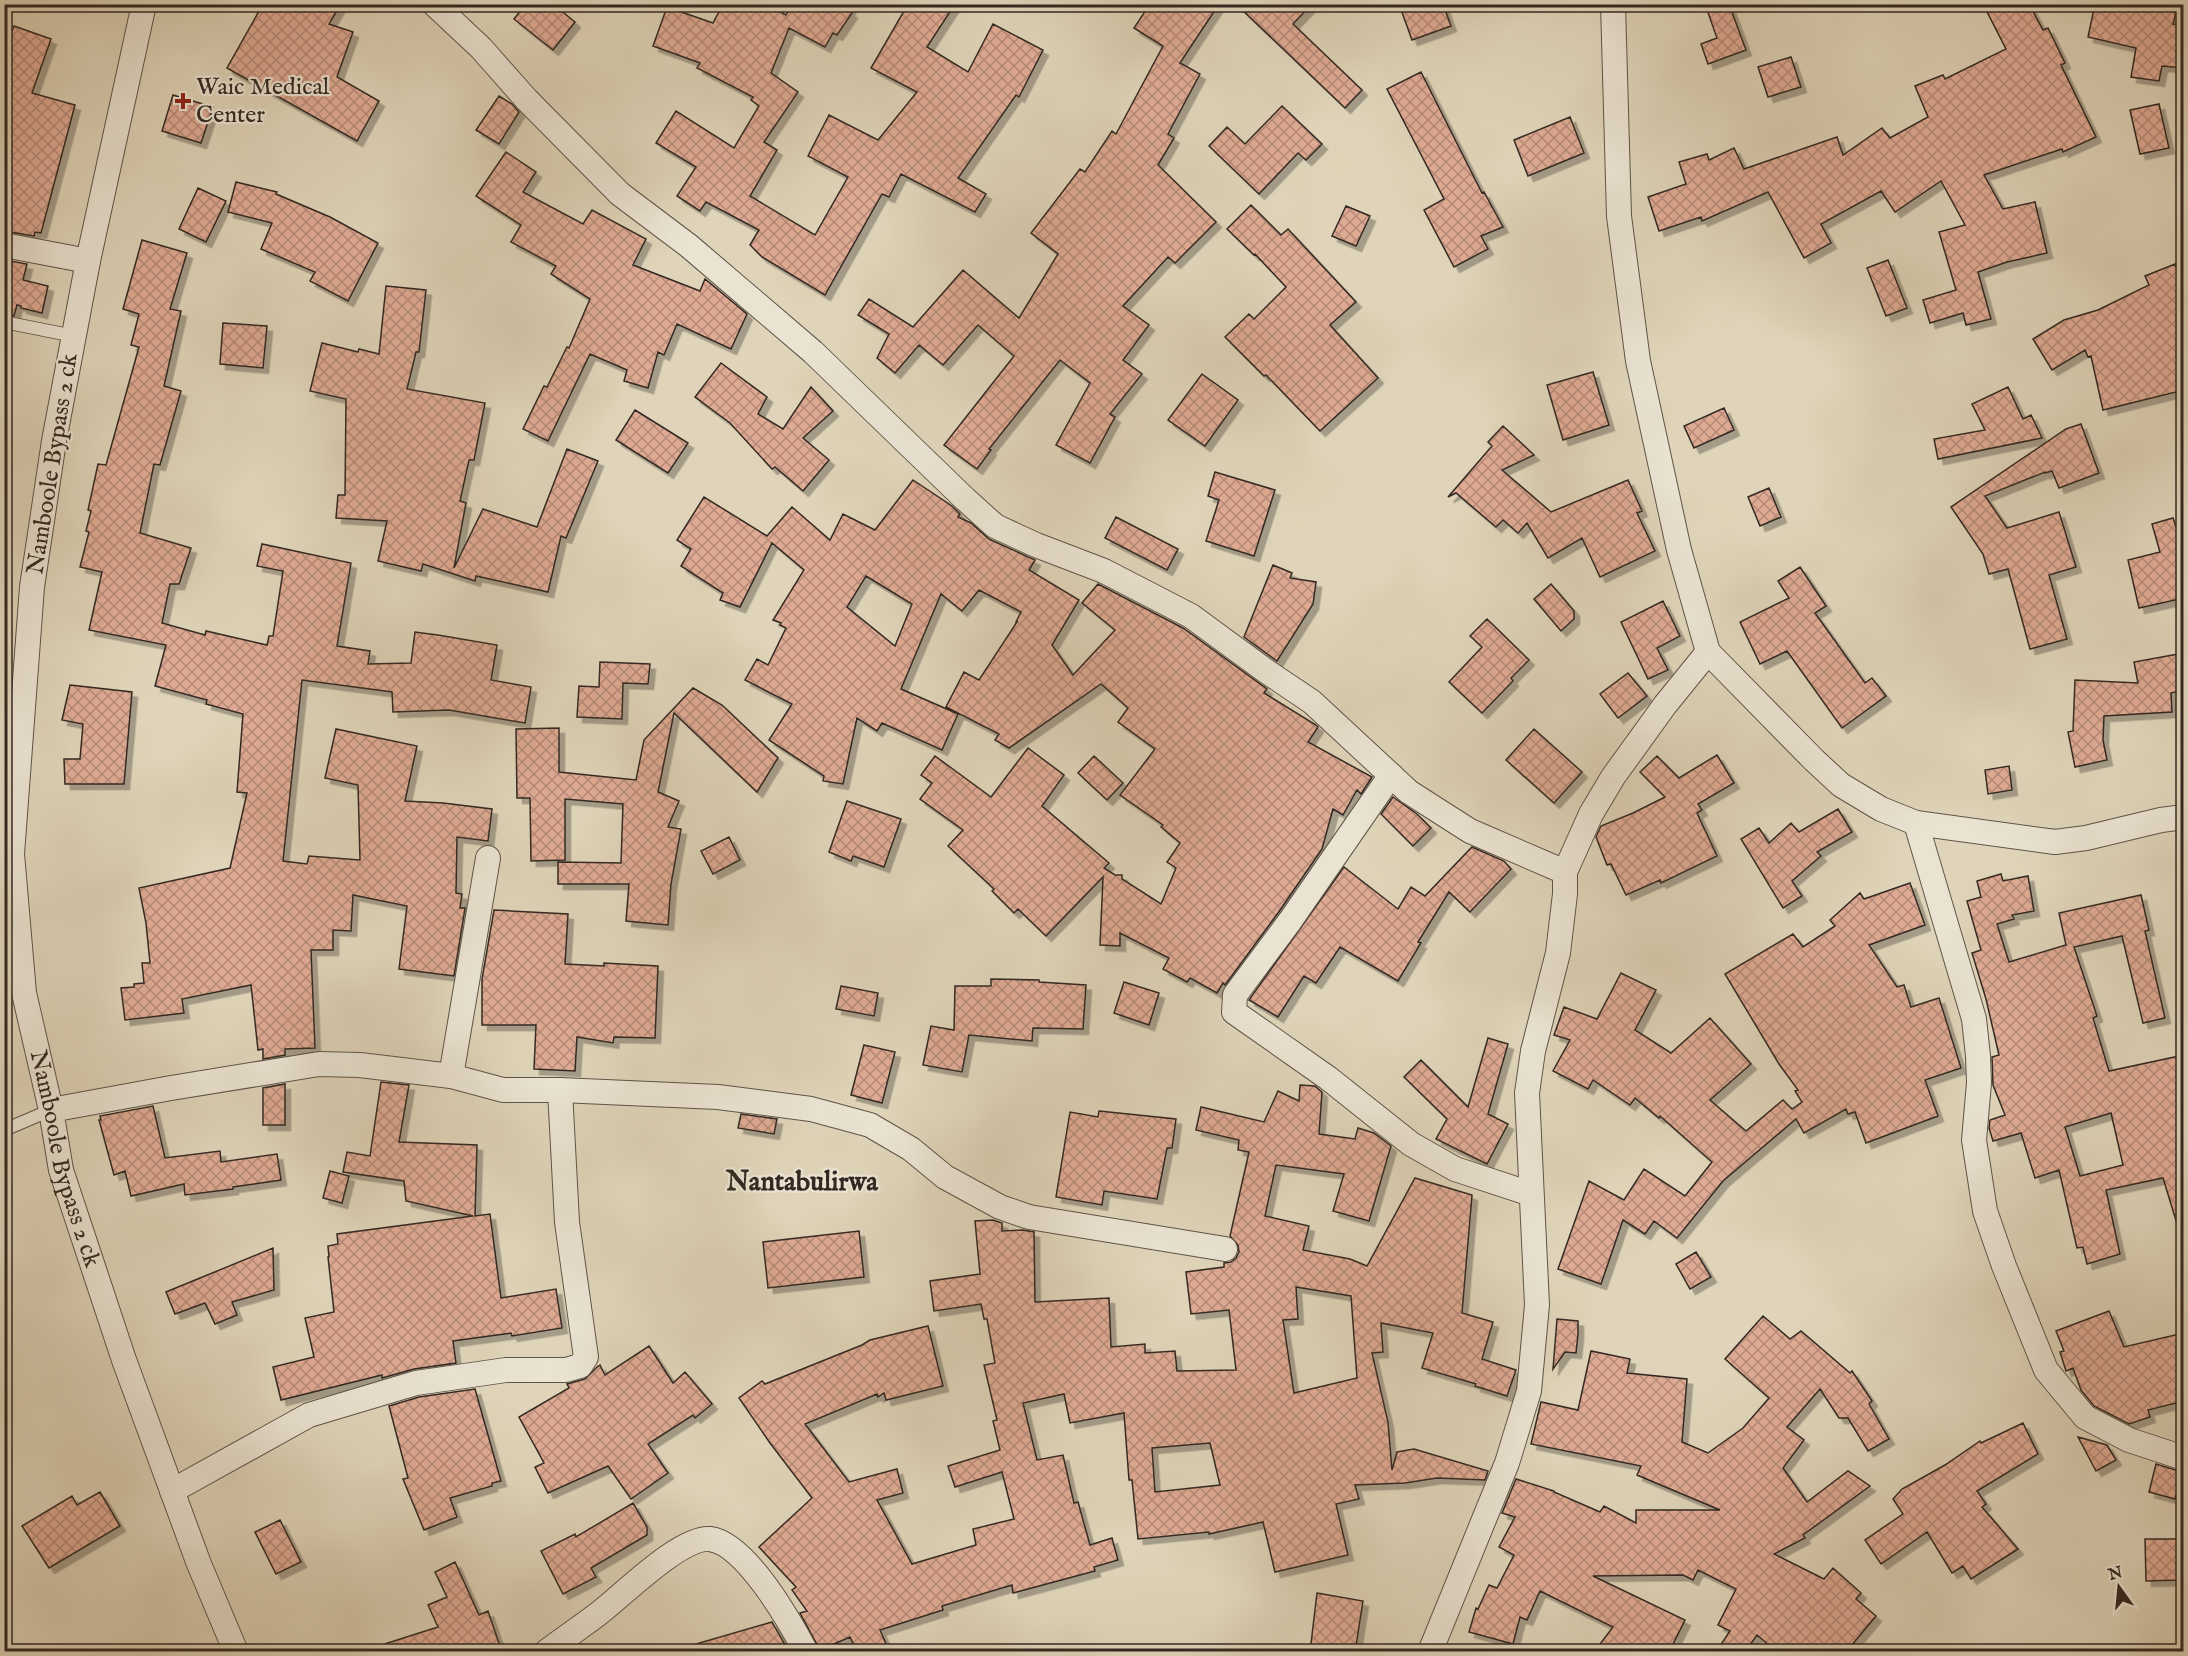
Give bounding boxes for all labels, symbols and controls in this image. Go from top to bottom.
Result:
place label: Waic Medical Center [196,72,330,131]
marker: Waic Medical Center [174,92,192,110]
street label: Namboole Bypass 2 ck [20,351,86,577]
street label: Namboole Bypass 2 ck [22,1047,108,1271]
district label: Nantabulirwa [725,1166,879,1200]
north arrow [2089,1557,2149,1617]
text: N [2105,1563,2125,1586]

